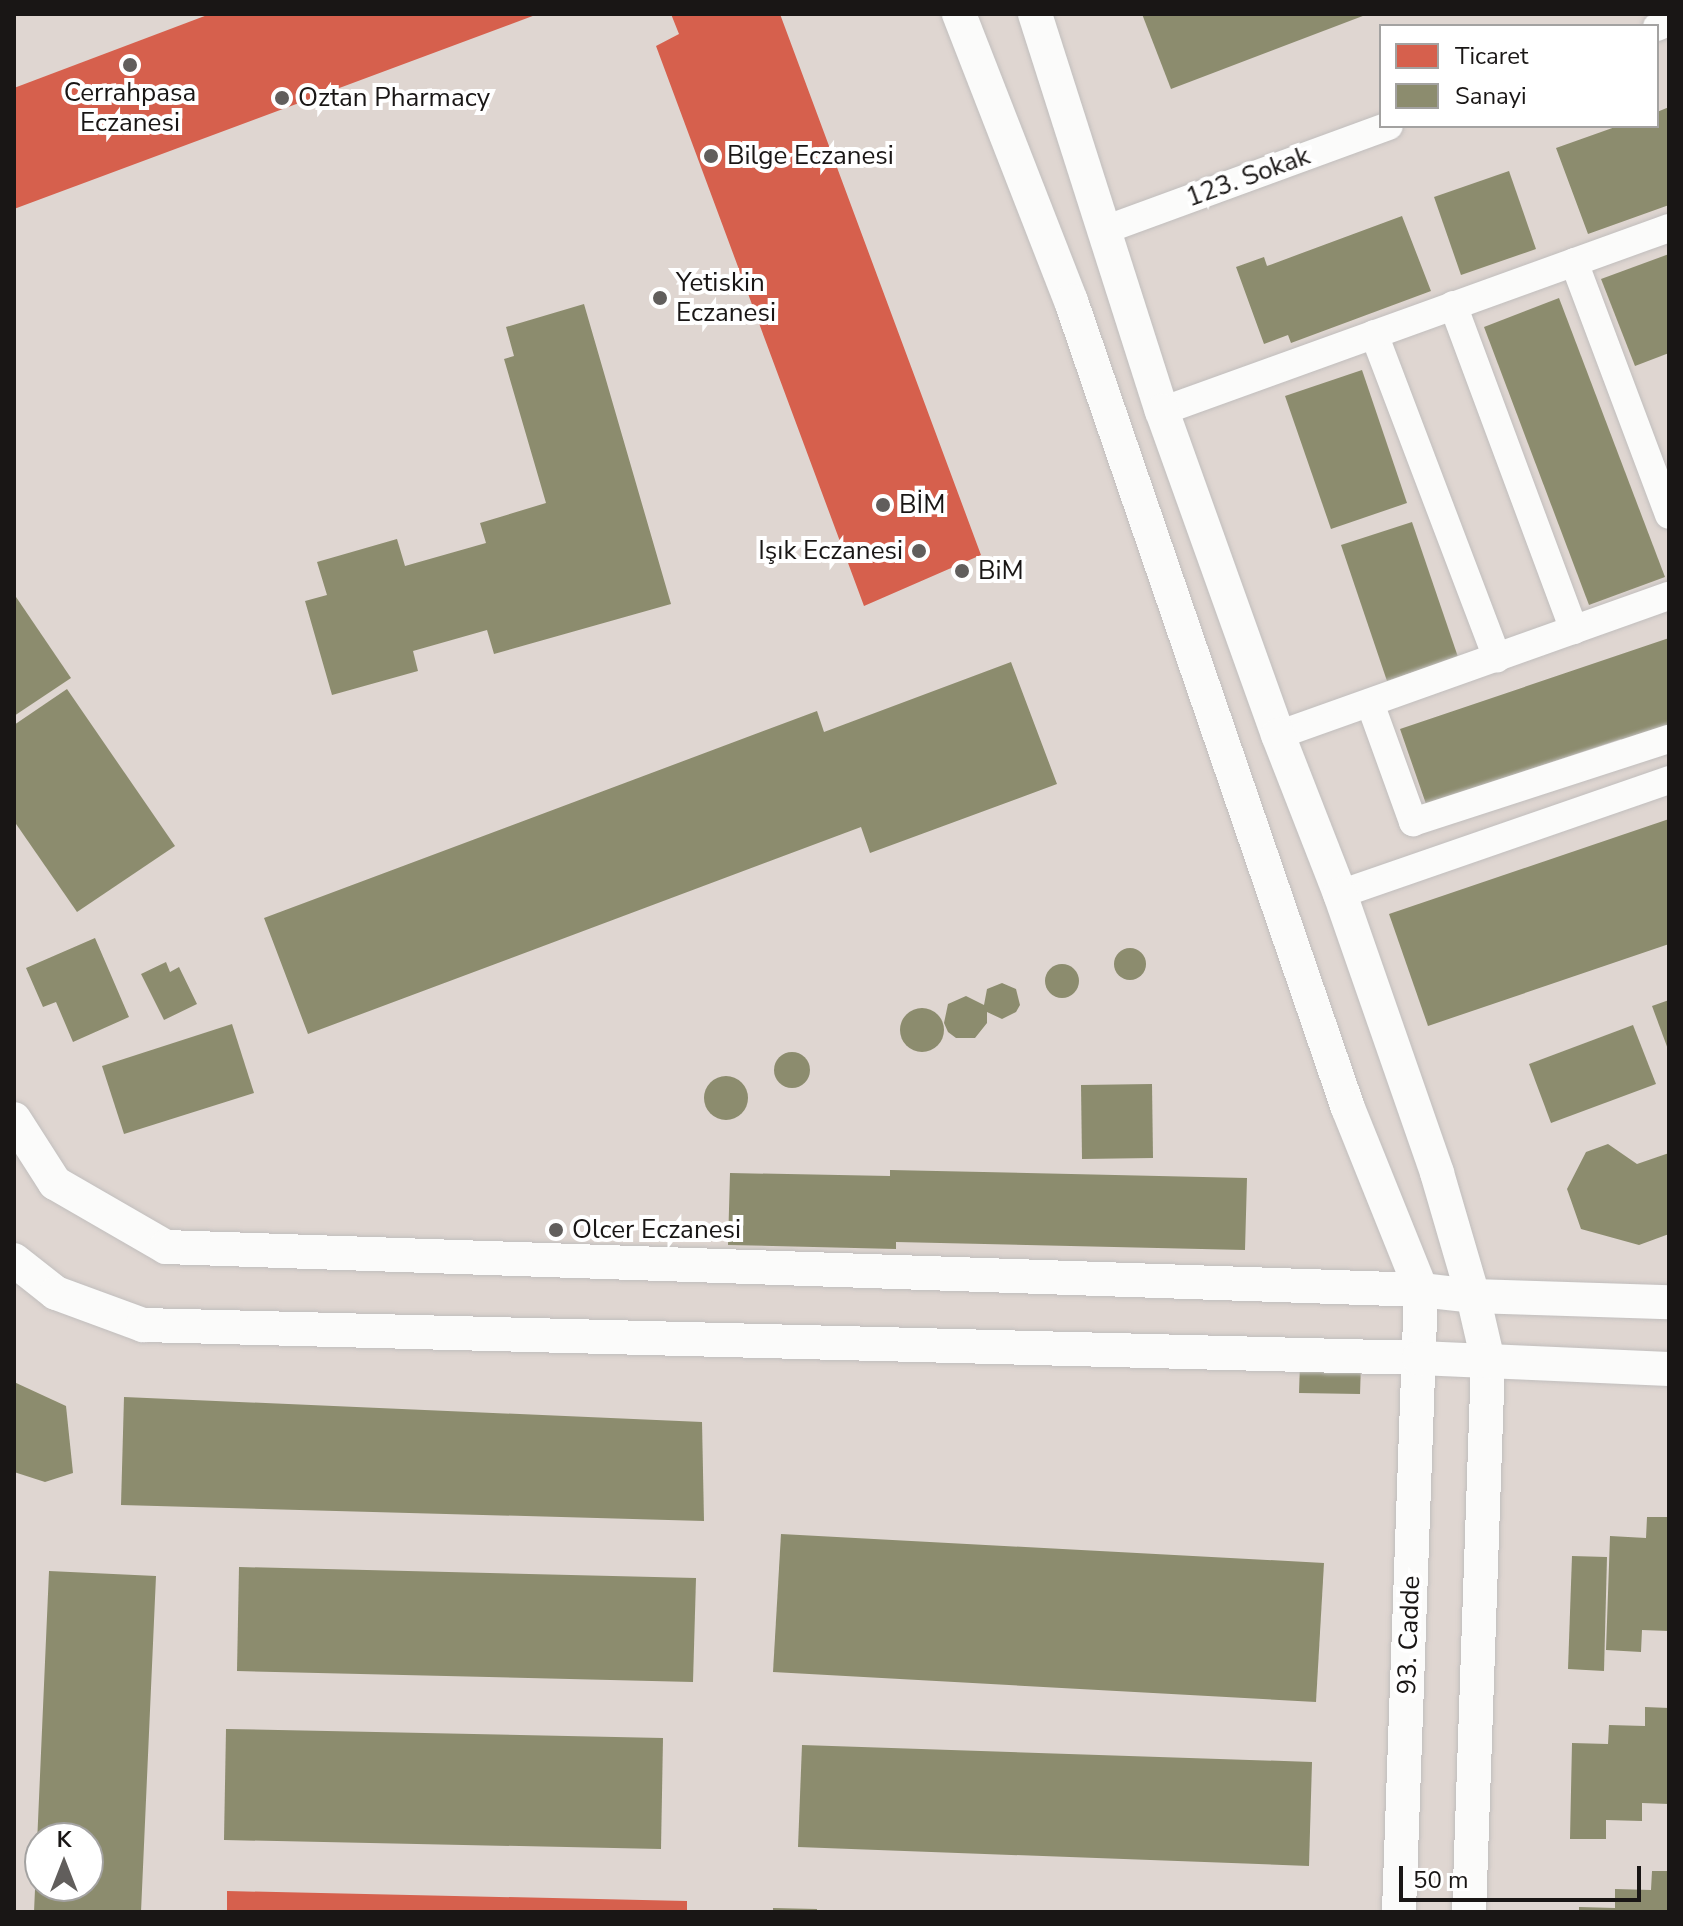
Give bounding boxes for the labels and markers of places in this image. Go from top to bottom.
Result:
marker: Cerrahpasa Eczanesi [121,56,139,74]
place label: Cerrahpasa Eczanesi [64,77,196,138]
place label: Oztan Pharmacy [298,82,490,114]
marker: Oztan Pharmacy [273,89,291,107]
place label: Bilge Eczanesi [727,140,894,172]
marker: Bilge Eczanesi [702,147,720,165]
place label: Yetiskin Eczanesi [676,267,776,328]
marker: Yetiskin Eczanesi [651,289,669,307]
place label: BİM [899,489,945,521]
marker: BİM [874,496,892,514]
place label: Işık Eczanesi [758,535,903,567]
marker: Işık Eczanesi [910,542,928,560]
place label: BiM [978,555,1024,587]
marker: BiM [953,562,971,580]
place label: Olcer Eczanesi [572,1214,741,1246]
marker: Olcer Eczanesi [547,1221,565,1239]

